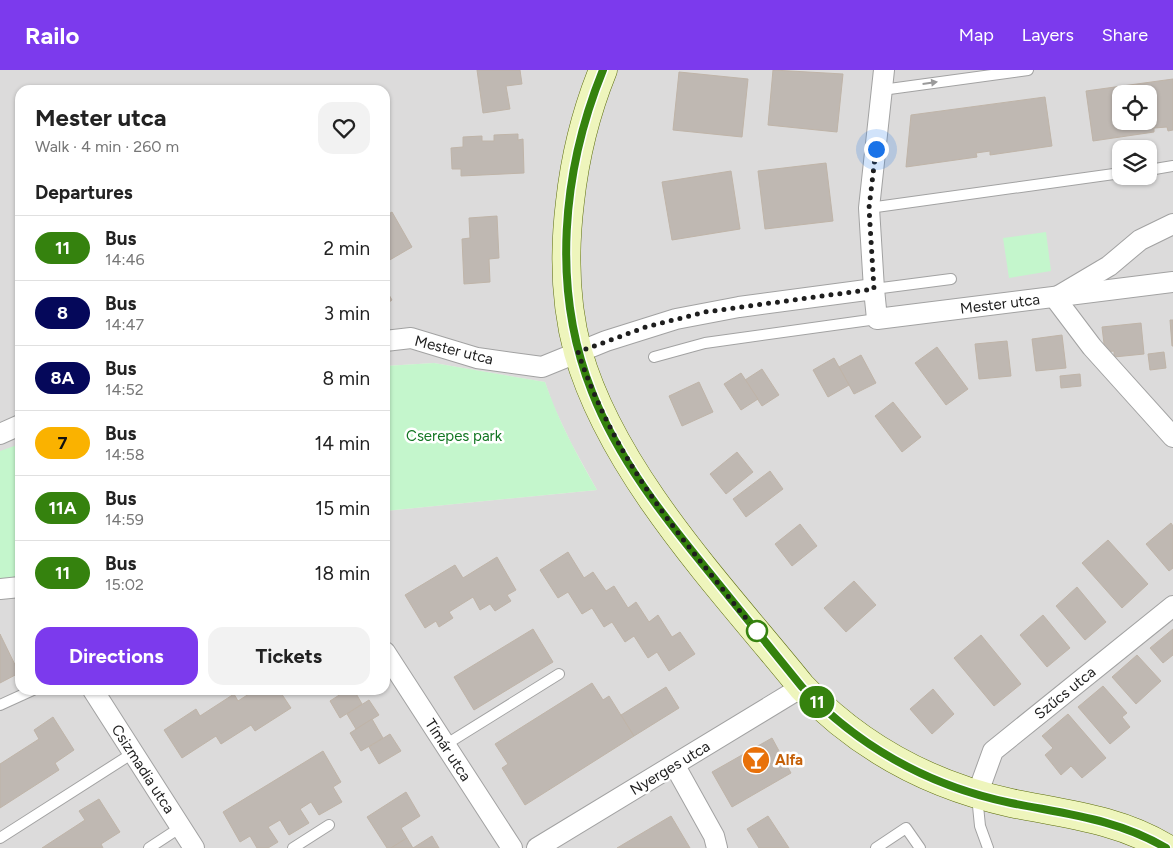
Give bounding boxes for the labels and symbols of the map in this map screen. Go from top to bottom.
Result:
one-way arrow [923,79,939,87]
your location [864,137,889,162]
street label: Mester utca [959,290,1041,318]
street label: Mester utca [413,332,495,368]
park label: Cserepes park [406,427,503,445]
unlabelled marker [746,620,768,642]
street label: Szűcs utca [1031,663,1099,723]
line badge: 11 [794,686,840,718]
street label: Tímár utca [421,715,475,785]
street label: Csizmadia utca [108,721,178,817]
street label: Nyerges utca [627,737,713,799]
bar icon: Alfa [741,745,771,775]
place label: Alfa [775,751,803,769]

